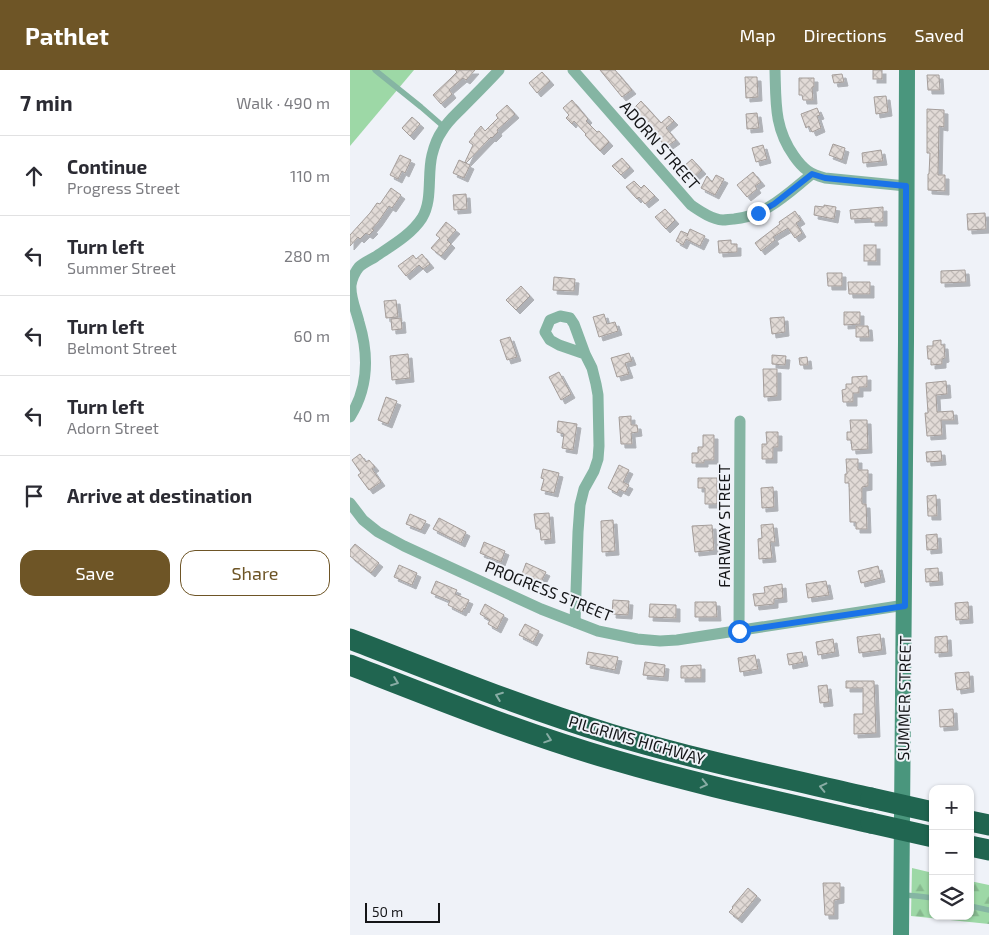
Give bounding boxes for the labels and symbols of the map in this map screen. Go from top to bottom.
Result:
street label: ADORN STREET [617,96,704,193]
route end [747,202,770,225]
street label: FAIRWAY STREET [714,464,733,588]
street label: PROGRESS STREET [483,556,616,625]
route start [728,620,751,643]
street label: SUMMER STREET [893,635,914,761]
one-way arrow [391,677,399,687]
one-way arrow [495,692,504,702]
street label: PILGRIMS HIGHWAY [567,711,707,768]
one-way arrow [543,733,552,743]
one-way arrow [699,778,708,789]
one-way arrow [819,782,828,793]
scale bar [365,900,440,923]

